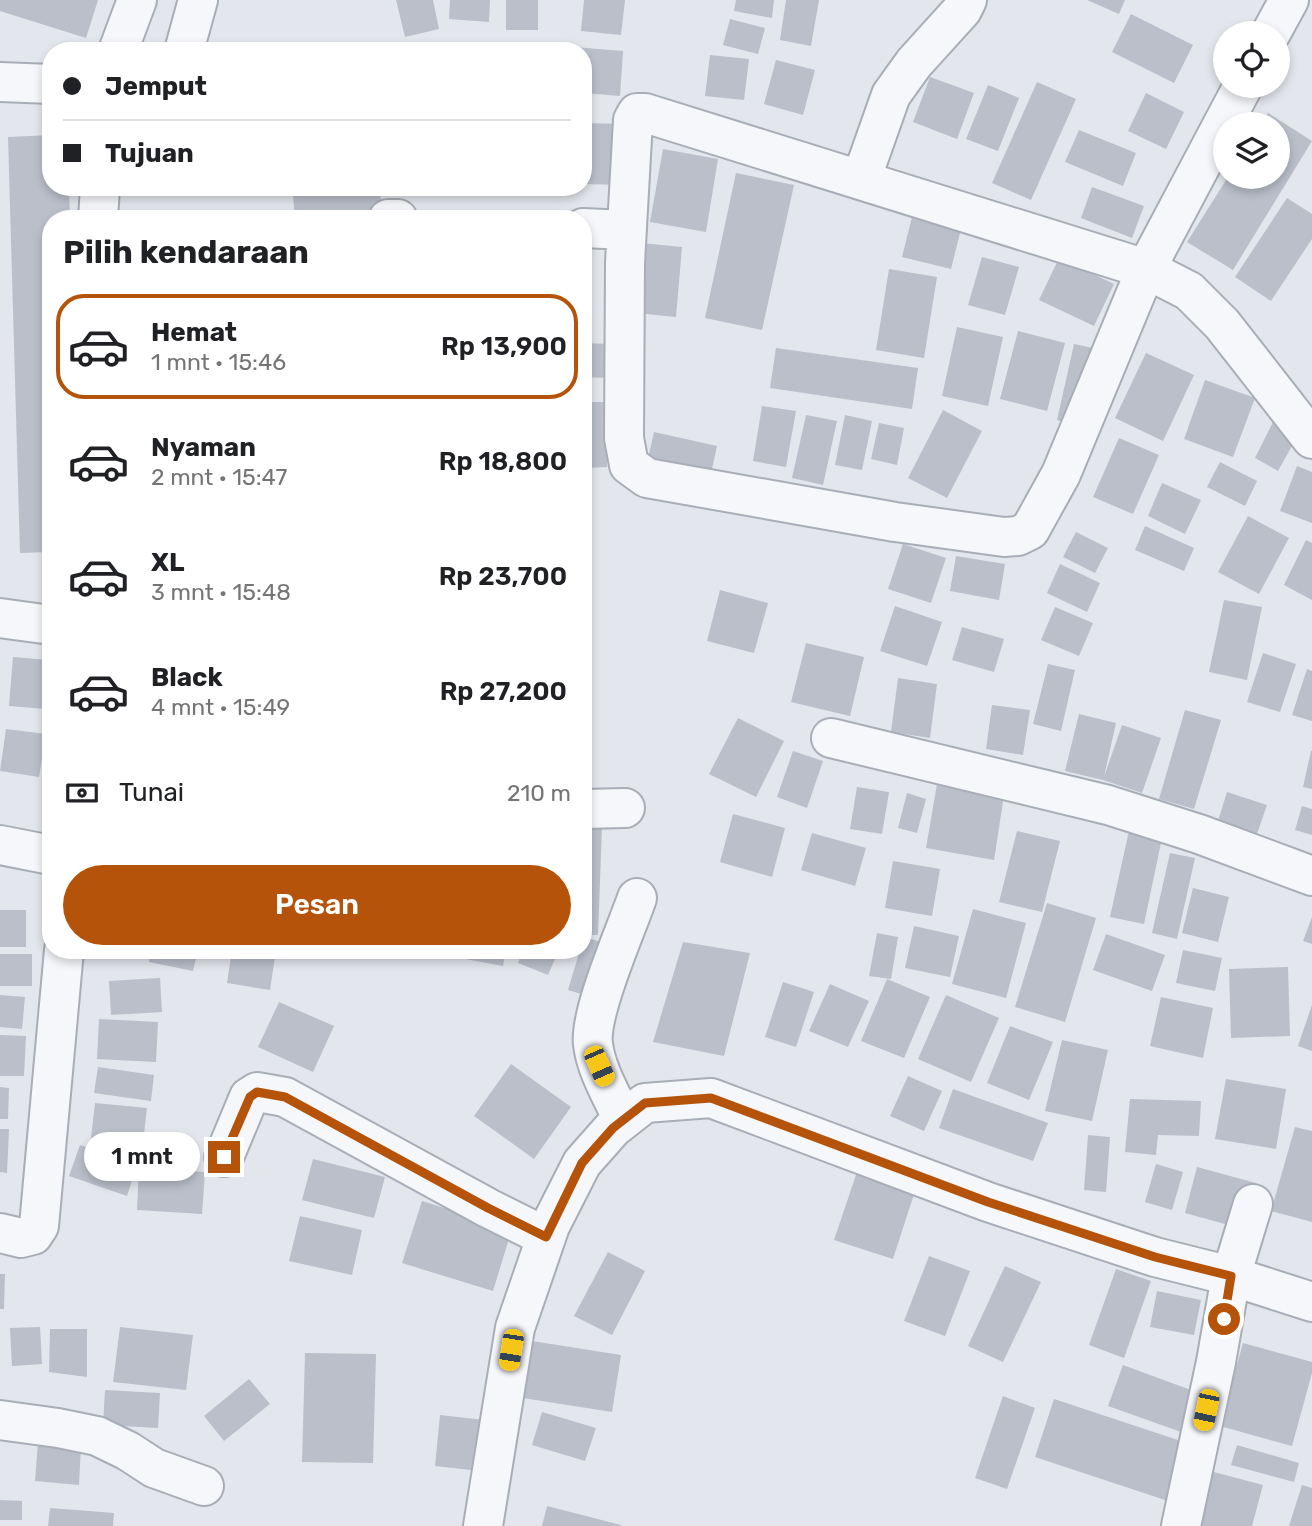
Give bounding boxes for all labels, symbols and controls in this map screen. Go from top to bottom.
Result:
map controls [1213,21,1290,189]
button: locate [1213,21,1290,98]
text: Jemput [105,71,207,102]
button: layers [1213,112,1290,189]
text: Tujuan [105,138,194,169]
text: Pilih kendaraan [63,233,309,271]
icon: car [67,315,130,378]
text: Hemat [151,317,237,348]
text: Rp 13,900 [441,331,567,362]
text: 1 mnt · 15:46 [151,348,286,376]
icon: car [67,430,130,493]
text: Nyaman [151,432,256,463]
text: Rp 18,800 [439,446,567,477]
text: 2 mnt · 15:47 [151,463,287,491]
icon: car [67,545,130,608]
text: XL [151,547,184,578]
text: Rp 23,700 [439,561,567,592]
text: 3 mnt · 15:48 [151,578,291,606]
icon: car [67,660,130,723]
text: Black [151,662,223,693]
text: Rp 27,200 [440,676,567,707]
text: 4 mnt · 15:49 [151,693,290,721]
icon: cash [63,774,101,812]
text: Tunai [119,777,184,808]
text: 210 m [507,779,571,807]
button: Pesan [63,865,571,945]
car [581,1043,618,1089]
callout: 1 mnt [84,1132,200,1182]
route end [208,1141,240,1173]
text: 1 mnt [111,1142,173,1170]
route start [1208,1303,1240,1335]
car [498,1328,525,1372]
car [1192,1387,1221,1433]

